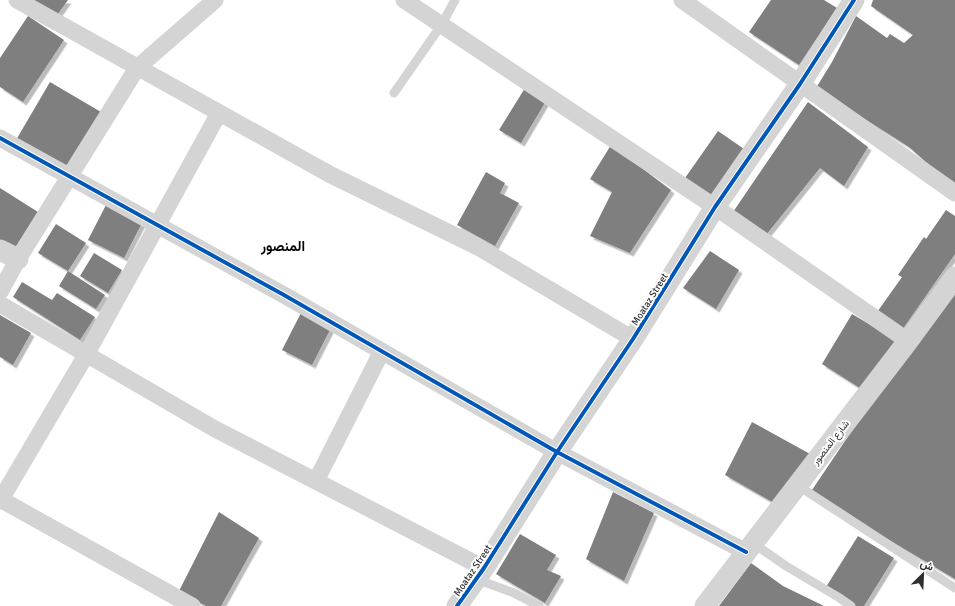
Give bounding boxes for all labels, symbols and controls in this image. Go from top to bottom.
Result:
district label: المنصور [260,238,305,255]
street label: Moataz Street [629,271,671,328]
street label: شارع المنصور [809,418,852,468]
street label: Moataz Street [451,542,495,599]
north arrow [903,554,943,594]
text: ش [918,557,936,574]

